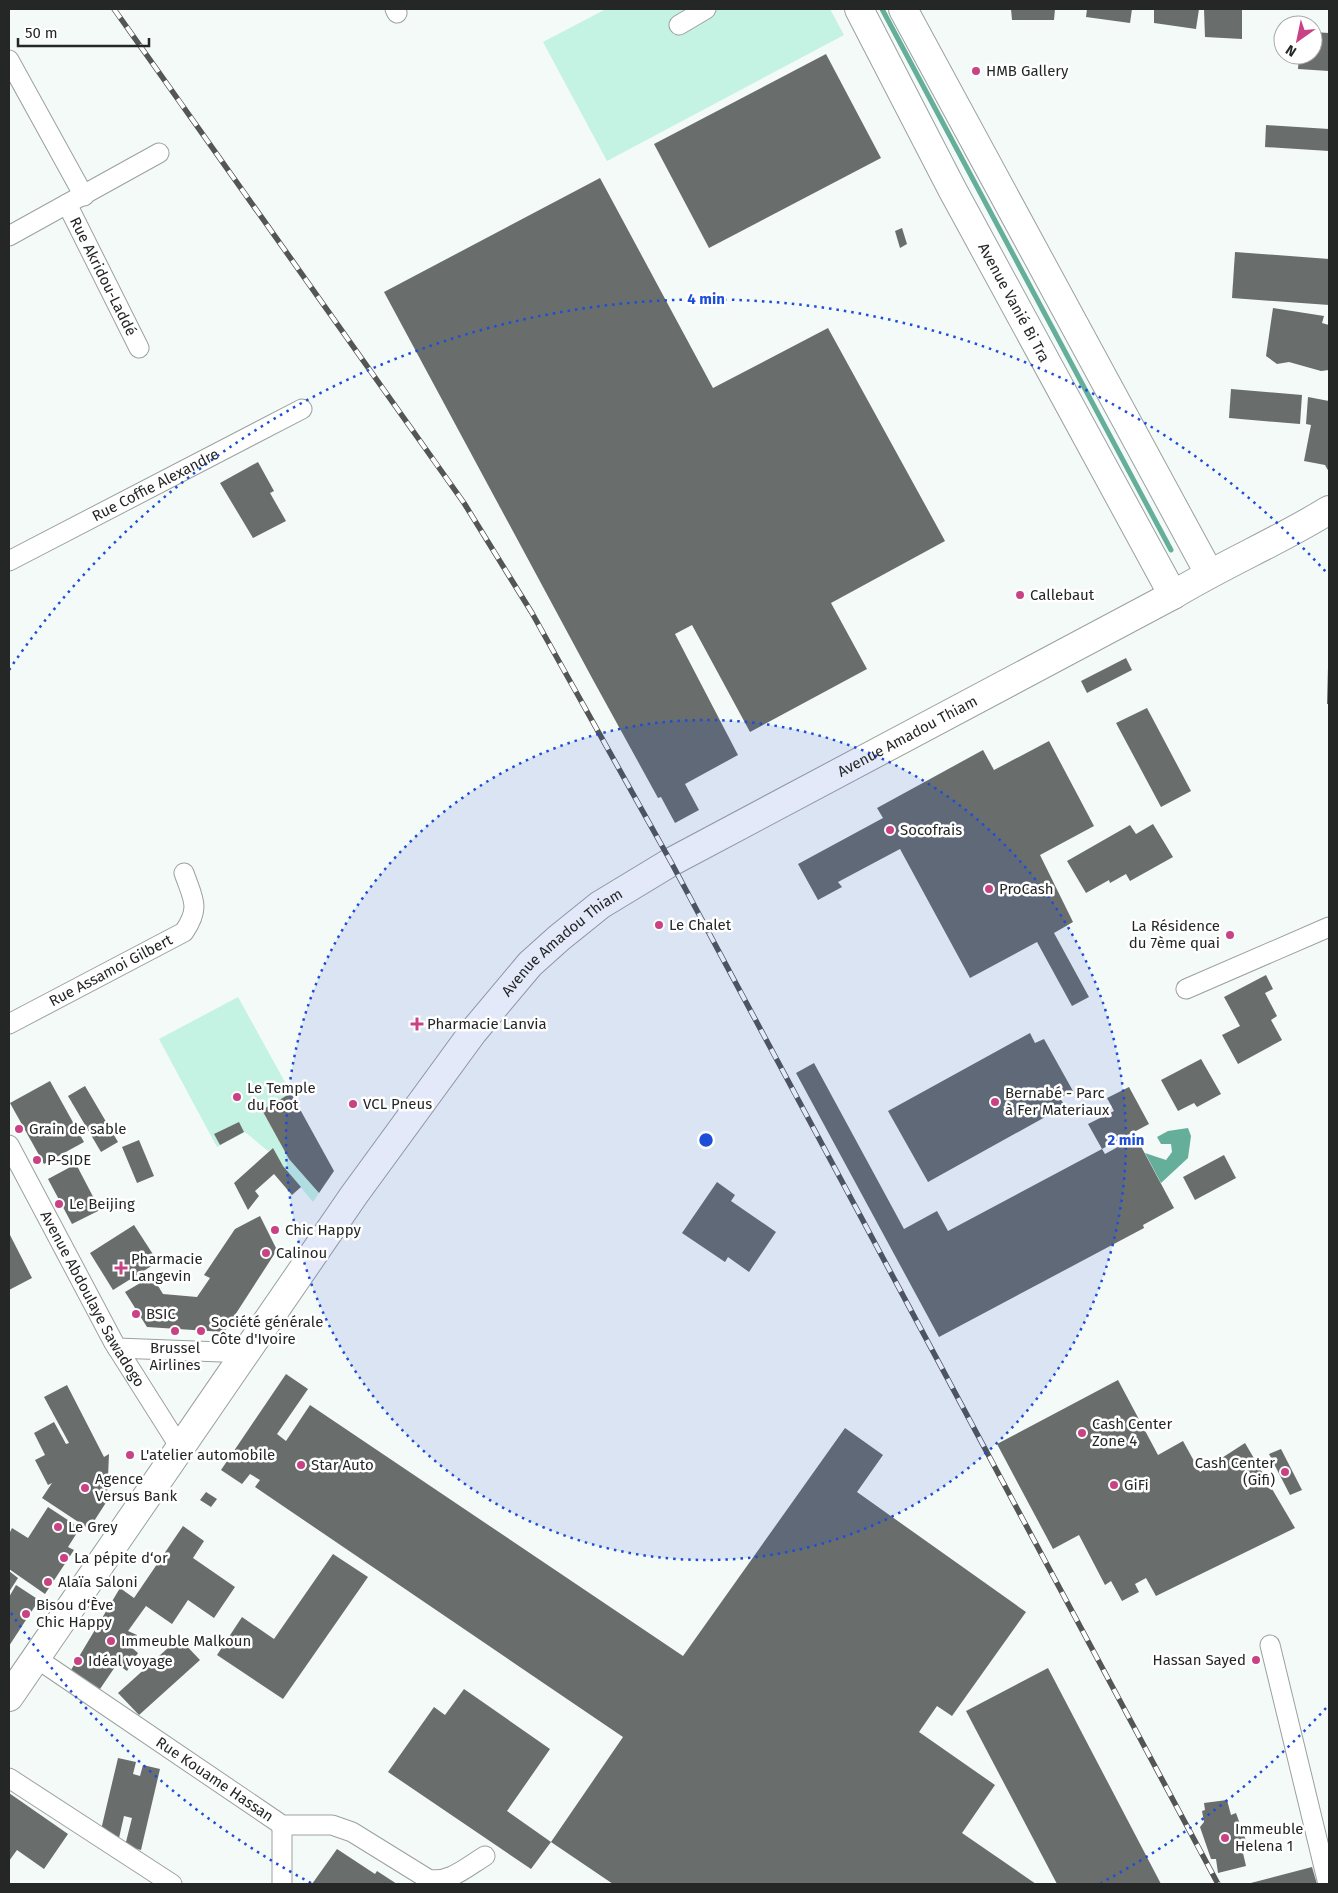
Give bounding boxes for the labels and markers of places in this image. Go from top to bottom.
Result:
place label: HMB Gallery [986,62,1069,80]
marker: HMB Gallery [970,65,982,77]
place label: Callebaut [1030,586,1095,604]
marker: Callebaut [1014,589,1026,601]
place label: Socofrais [900,821,962,839]
marker: Socofrais [884,824,896,836]
place label: ProCash [999,880,1054,898]
marker: ProCash [983,883,995,895]
place label: Le Chalet [669,916,732,934]
place label: La Résidence du 7ème quai [1129,917,1220,952]
marker: Le Chalet [653,919,665,931]
marker: La Résidence du 7ème quai [1224,929,1236,941]
place label: Pharmacie Lanvia [427,1015,547,1033]
marker: Pharmacie Lanvia [411,1018,423,1030]
place label: Le Temple du Foot [247,1079,316,1114]
place label: Bernabé - Parc à Fer Materiaux [1005,1084,1110,1119]
marker: Le Temple du Foot [231,1091,243,1103]
place label: VCL Pneus [363,1095,432,1113]
marker: Bernabé - Parc à Fer Materiaux [989,1096,1001,1108]
marker: VCL Pneus [347,1098,359,1110]
place label: Grain de sable [29,1120,126,1138]
marker: Grain de sable [13,1123,25,1135]
centre of rings [697,1131,715,1149]
place label: P-SIDE [47,1151,91,1169]
marker: P-SIDE [31,1154,43,1166]
place label: Le Beijing [69,1195,135,1213]
marker: Le Beijing [53,1198,65,1210]
place label: Chic Happy [285,1221,362,1239]
marker: Chic Happy [269,1224,281,1236]
place label: Calinou [276,1244,327,1262]
marker: Calinou [260,1247,272,1259]
place label: Pharmacie Langevin [131,1250,203,1285]
marker: Pharmacie Langevin [115,1262,127,1274]
place label: BSIC [146,1305,176,1323]
marker: BSIC [130,1308,142,1320]
place label: Société générale Côte d'Ivoire [211,1313,323,1348]
marker: Brussel Airlines [169,1325,181,1337]
marker: Société générale Côte d'Ivoire [195,1325,207,1337]
place label: Brussel Airlines [149,1339,201,1374]
place label: Cash Center Zone 4 [1092,1415,1172,1450]
marker: Cash Center Zone 4 [1076,1427,1088,1439]
place label: L'atelier automobile [140,1446,275,1464]
marker: L'atelier automobile [124,1449,136,1461]
place label: Cash Center (Gifi) [1195,1454,1275,1489]
place label: Star Auto [311,1456,374,1474]
marker: Star Auto [295,1459,307,1471]
marker: Cash Center (Gifi) [1279,1466,1291,1478]
place label: Agence Versus Bank [95,1470,177,1505]
place label: GiFi [1124,1476,1149,1494]
marker: GiFi [1108,1479,1120,1491]
marker: Agence Versus Bank [79,1482,91,1494]
place label: Le Grey [68,1518,118,1536]
marker: Le Grey [52,1521,64,1533]
place label: La pépite d‘or [74,1549,168,1567]
marker: La pépite d‘or [58,1552,70,1564]
place label: Alaïa Saloni [58,1573,138,1591]
marker: Alaïa Saloni [42,1576,54,1588]
place label: Bisou d‘Ève Chic Happy [36,1596,113,1631]
marker: Bisou d‘Ève Chic Happy [20,1608,32,1620]
place label: Immeuble Malkoun [121,1632,251,1650]
marker: Immeuble Malkoun [105,1635,117,1647]
place label: Hassan Sayed [1153,1651,1246,1669]
place label: Idéal voyage [88,1652,173,1670]
marker: Hassan Sayed [1250,1654,1262,1666]
marker: Idéal voyage [72,1655,84,1667]
place label: Immeuble Helena 1 [1235,1820,1303,1855]
marker: Immeuble Helena 1 [1219,1832,1231,1844]

